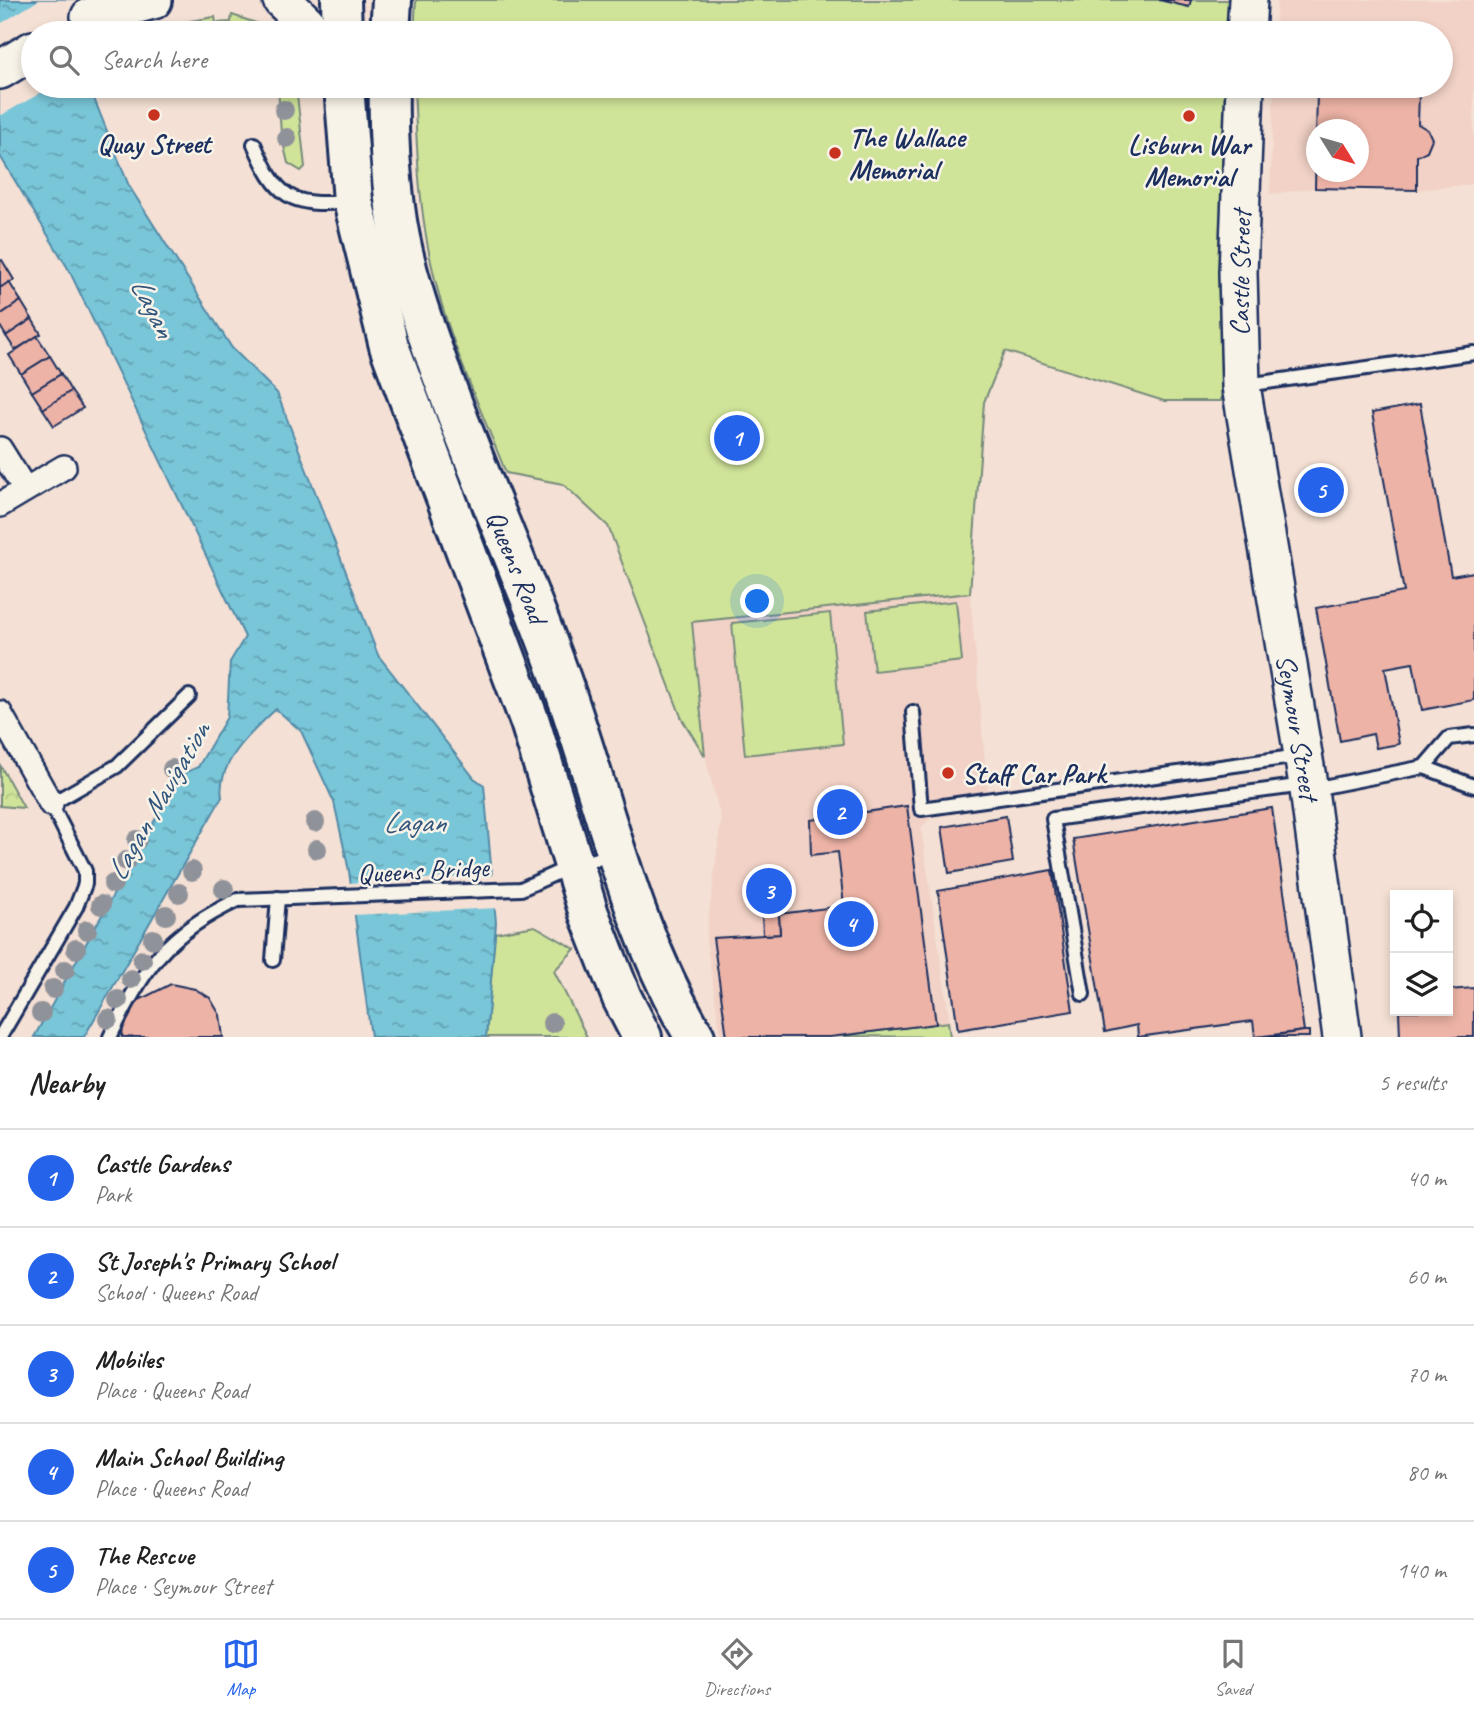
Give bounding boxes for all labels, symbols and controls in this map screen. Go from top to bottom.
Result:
search box [21,21,1453,98]
icon: search [45,41,83,79]
text: Search here [101,43,207,76]
marker: Quay Street [146,107,162,123]
marker: Lisburn War Memorial [1181,108,1197,124]
north arrow [1306,119,1369,182]
place label: The Wallace Memorial [849,120,967,187]
place label: Quay Street [97,126,213,161]
place label: Lisburn War Memorial [1128,127,1253,194]
marker: The Wallace Memorial [827,145,843,161]
street label: Castle Street [1221,206,1259,336]
water label: Lagan [122,271,185,346]
pin: 1 [714,412,760,464]
pin: 5 [1298,464,1344,516]
street label: Queens Road [479,505,557,632]
your location [740,584,774,618]
street label: Seymour Street [1269,652,1328,806]
water label: Lagan Navigation [97,713,220,887]
place label: Staff Car Park [962,756,1108,791]
marker: Staff Car Park [940,765,956,781]
pin: 2 [817,786,863,838]
water label: Lagan [383,803,448,841]
street label: Queens Bridge [356,849,491,891]
pin: 3 [746,865,792,917]
map controls [1390,890,1453,1016]
button: locate [1390,890,1453,953]
pin: 4 [828,898,874,950]
button: layers [1390,953,1453,1016]
text: Nearby [28,1064,104,1102]
text: 5 results [1379,1068,1446,1097]
text: Castle Gardens [95,1147,230,1180]
text: 1 [46,1164,56,1193]
text: 40 m [1407,1164,1446,1193]
text: Park [95,1180,131,1209]
text: St Joseph's Primary School [95,1245,334,1278]
text: 2 [46,1262,56,1291]
text: 60 m [1407,1262,1446,1291]
text: School · Queens Road [95,1278,257,1307]
text: Mobiles [95,1343,162,1376]
text: 3 [46,1360,56,1389]
text: 70 m [1407,1360,1446,1389]
text: Place · Queens Road [95,1376,248,1405]
text: Main School Building [95,1441,283,1474]
text: 4 [46,1458,56,1487]
text: 80 m [1407,1458,1446,1487]
text: Place · Queens Road [95,1474,248,1503]
text: The Rescue [95,1539,194,1572]
text: 5 [46,1556,56,1585]
text: 140 m [1397,1556,1446,1585]
text: Place · Seymour Street [95,1572,272,1601]
tab: Map [222,1635,260,1701]
tab: Directions [704,1635,770,1701]
tab: Saved [1214,1635,1252,1701]

